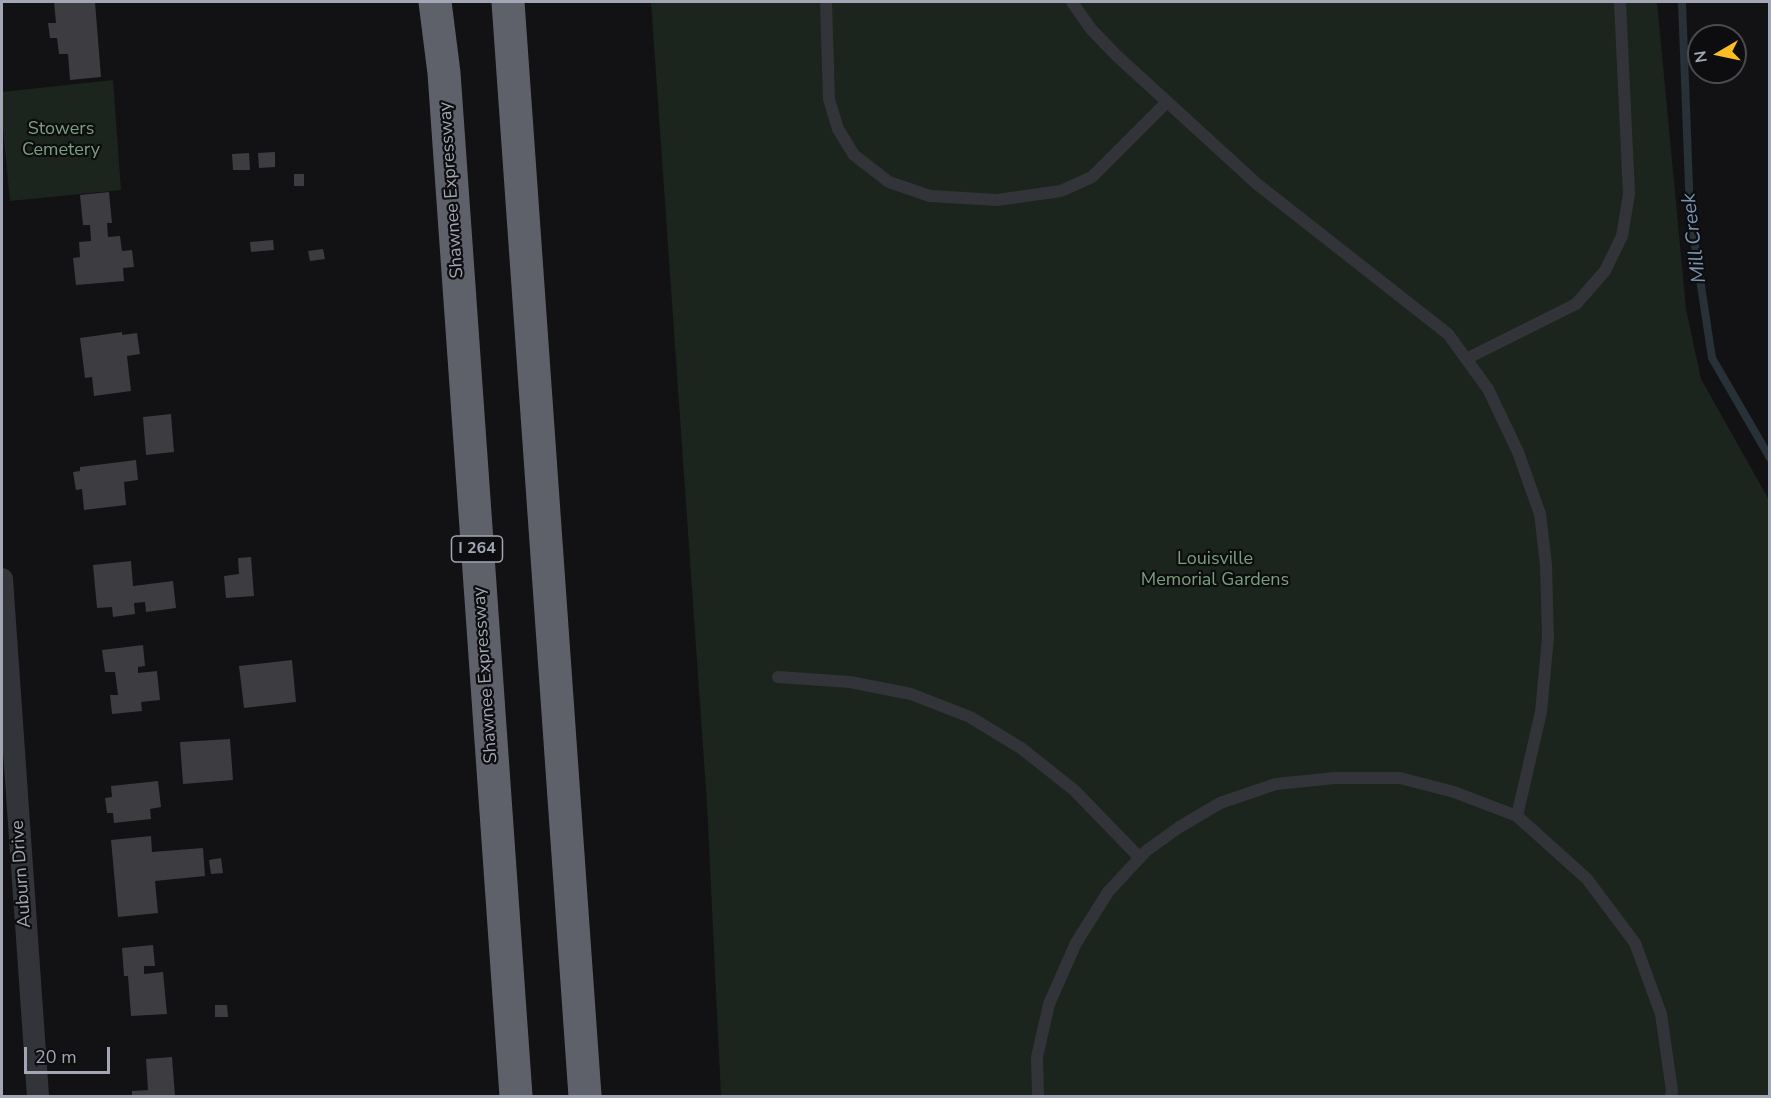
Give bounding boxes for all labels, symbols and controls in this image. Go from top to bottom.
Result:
north arrow [1687,24,1747,84]
text: N [1689,49,1713,64]
street label: Shawnee Expressway [435,101,469,279]
park label: Stowers Cemetery [22,119,100,162]
water label: Mill Creek [1678,192,1712,284]
road number: I 264 [452,536,502,562]
park label: Louisville Memorial Gardens [1141,549,1289,592]
street label: Shawnee Expressway [469,586,503,764]
street label: Auburn Drive [7,819,37,929]
scale bar [27,1035,112,1073]
text: 20 m [35,1045,77,1069]

